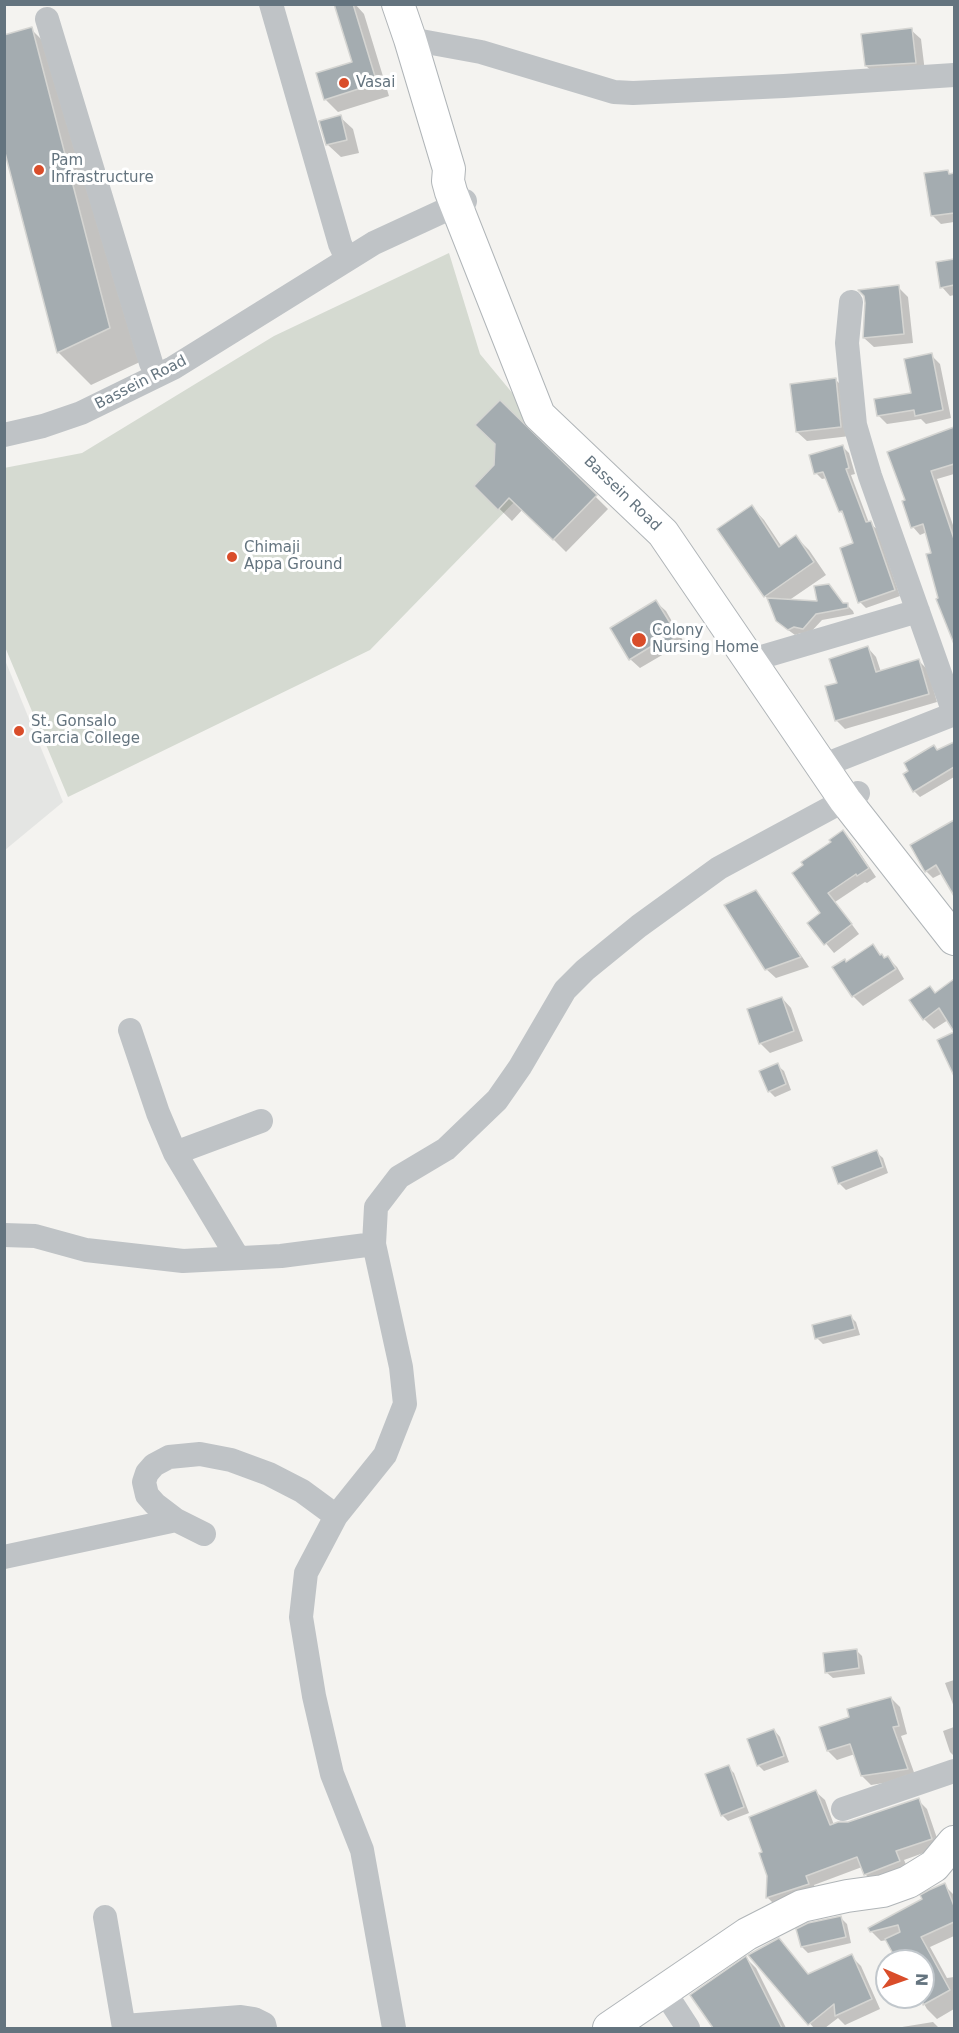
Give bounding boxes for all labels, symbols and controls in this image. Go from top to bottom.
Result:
place label: Vasai [356,74,395,92]
marker: Vasai [337,76,351,90]
place label: Pam Infrastructure [51,152,154,187]
marker: Pam Infrastructure [32,163,46,177]
street label: Bassein Road [92,352,190,414]
street label: Bassein Road [580,453,664,535]
place label: Chimaji Appa Ground [244,539,342,574]
marker: Chimaji Appa Ground [225,550,239,564]
place label: Colony Nursing Home [652,622,759,657]
marker: Colony Nursing Home [630,631,648,649]
place label: St. Gonsalo Garcia College [31,713,140,748]
marker: St. Gonsalo Garcia College [12,724,26,738]
north arrow [875,1949,935,2009]
text: N [912,1973,931,1987]

